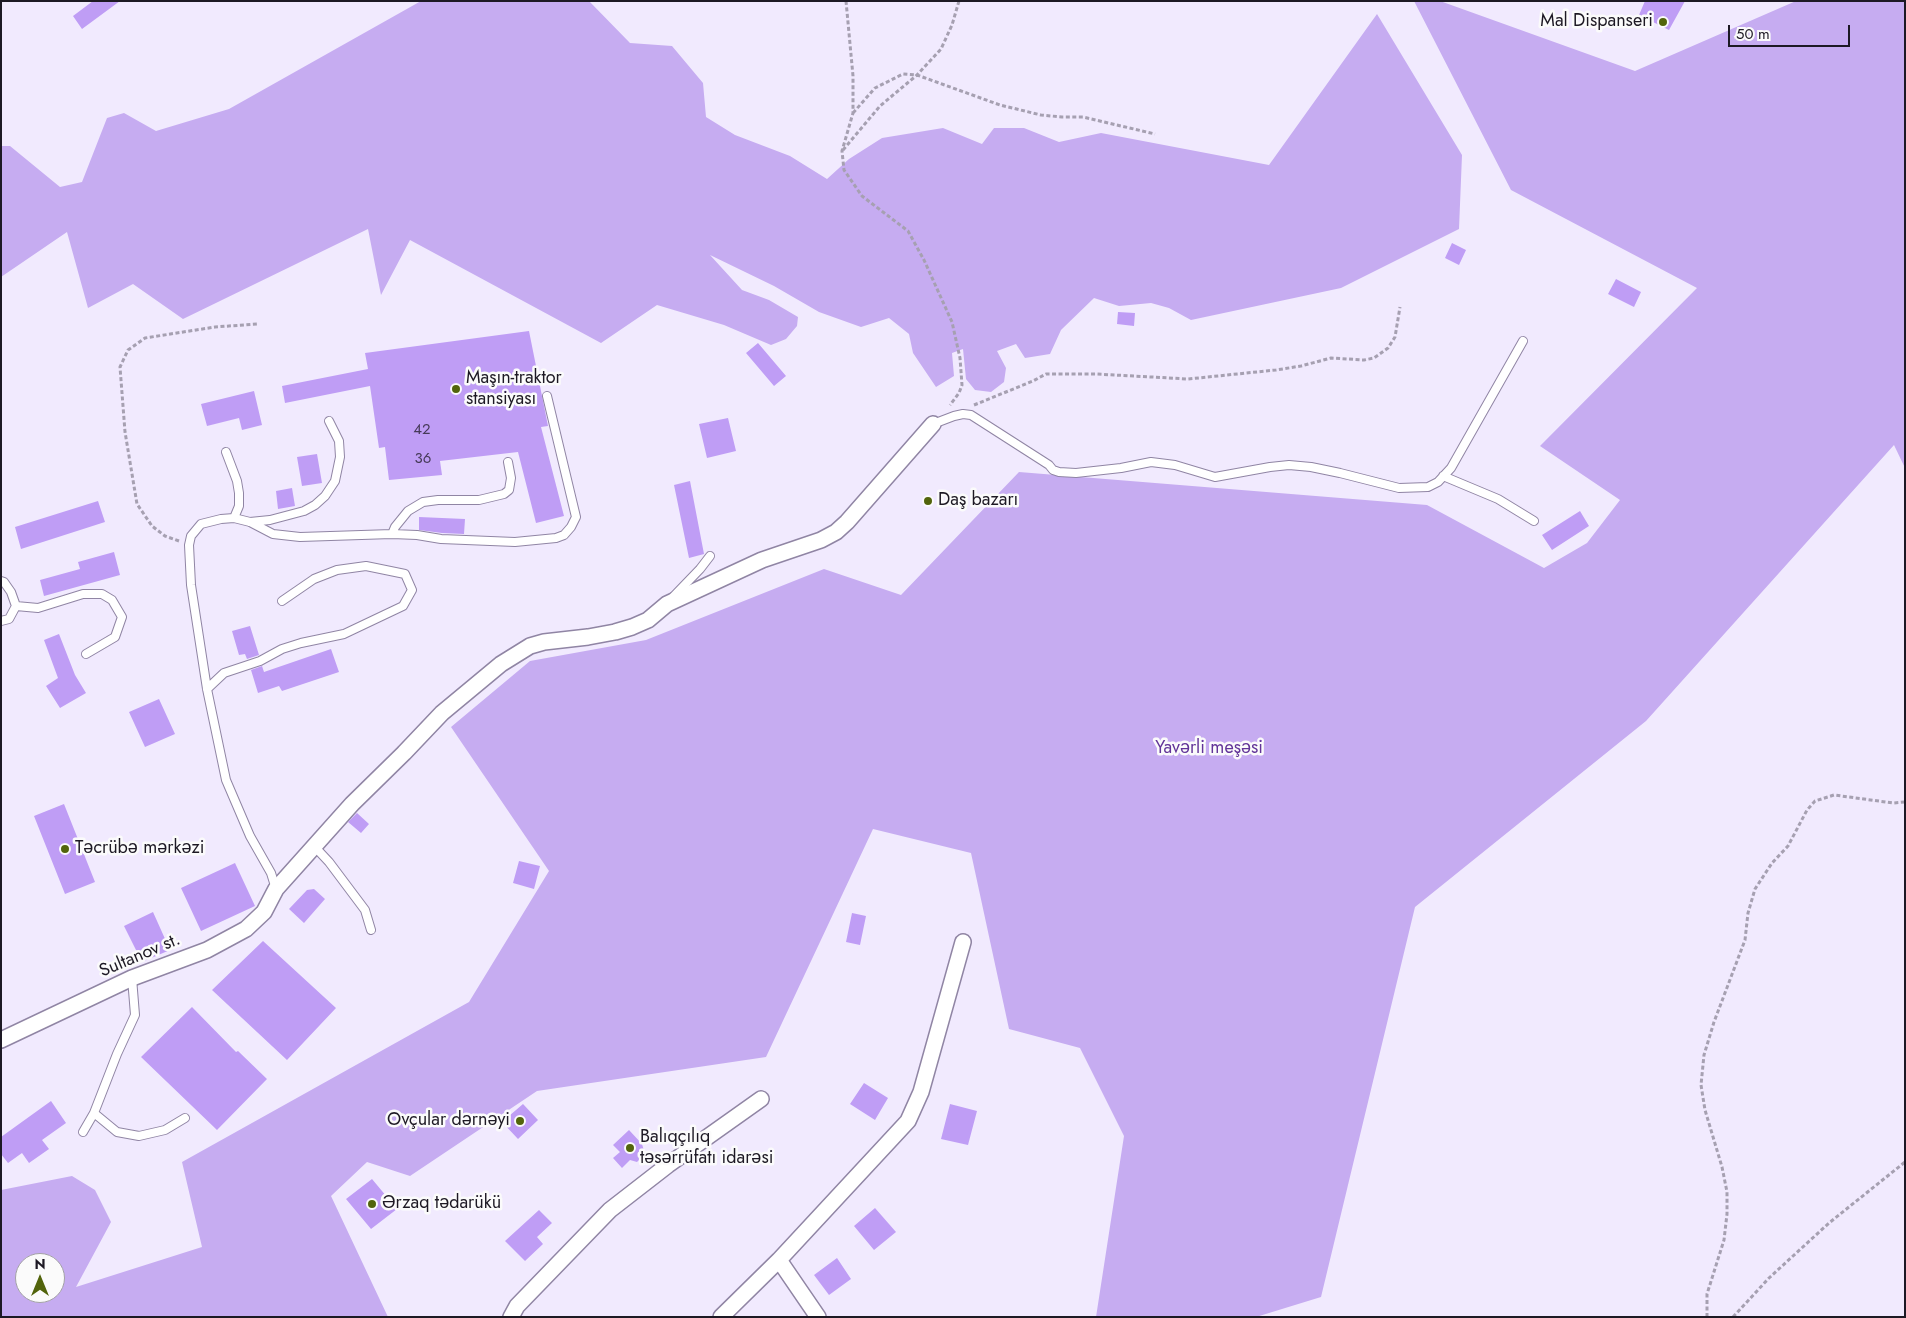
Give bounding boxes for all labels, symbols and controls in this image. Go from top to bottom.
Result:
place label: Mal Dispanseri [1540,11,1653,33]
scale bar [1731,15,1854,47]
marker: Mal Dispanseri [1657,16,1669,28]
text: 50 m [1736,23,1770,45]
place label: Maşın-traktor stansiyası [466,368,562,410]
marker: Maşın-traktor stansiyası [450,383,462,395]
house number: 42 [413,421,431,439]
house number: 36 [415,450,431,468]
place label: Daş bazarı [938,490,1018,512]
marker: Daş bazarı [922,495,934,507]
park label: Yavərli meşəsi [1155,738,1263,760]
place label: Təcrübə mərkəzi [75,838,204,860]
marker: Təcrübə mərkəzi [59,843,71,855]
street label: Sultanov st. [96,929,184,983]
place label: Ovçular dərnəyi [387,1110,510,1132]
marker: Ovçular dərnəyi [514,1115,526,1127]
place label: Balıqçılıq təsərrüfatı idarəsi [640,1127,773,1170]
marker: Balıqçılıq təsərrüfatı idarəsi [624,1142,636,1154]
place label: Ərzaq tədarükü [382,1193,501,1215]
marker: Ərzaq tədarükü [366,1198,378,1210]
north arrow [15,1253,65,1303]
text: N [34,1254,46,1274]

